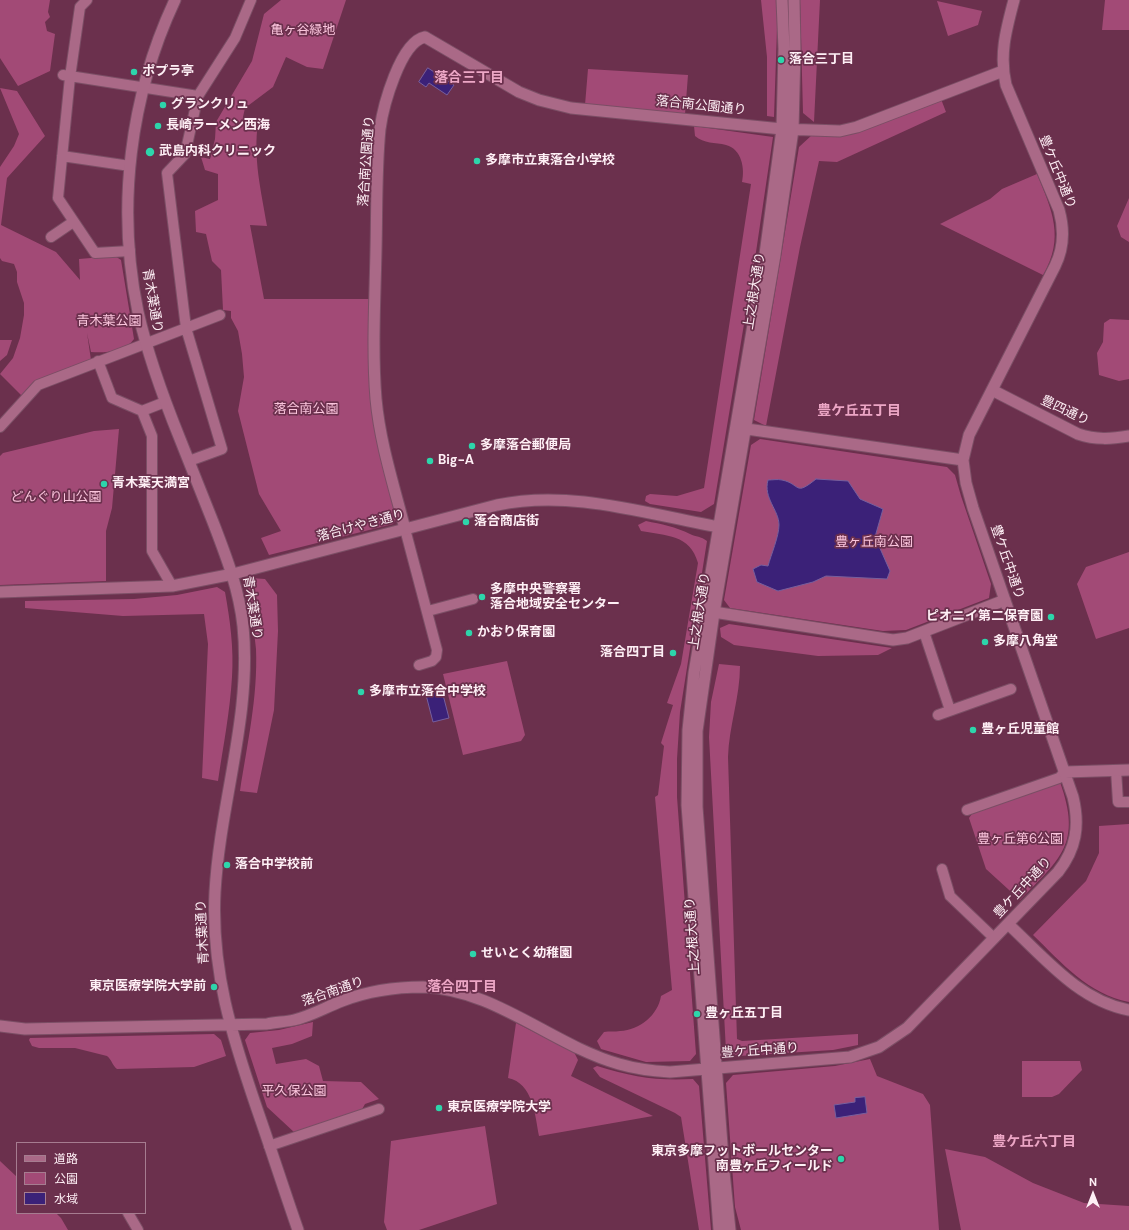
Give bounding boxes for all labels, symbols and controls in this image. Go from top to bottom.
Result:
park label: 亀ヶ谷緑地 [271,23,335,39]
place label: 落合三丁目 [789,52,854,68]
marker: 落合三丁目 [776,55,786,65]
place label: ポプラ亭 [142,64,194,80]
marker: ポプラ亭 [129,67,139,77]
district label: 落合三丁目 [434,70,504,86]
street label: 落合南公園通り [655,93,747,119]
place label: グランクリュ [171,97,249,113]
marker: グランクリュ [158,100,168,110]
street label: 落合南公園通り [356,115,378,207]
place label: 長崎ラーメン西海 [166,118,270,134]
marker: 長崎ラーメン西海 [153,121,163,131]
street label: 豊ケ丘中通り [1035,133,1079,211]
place label: 武島内科クリニック [159,144,276,160]
marker: 武島内科クリニック [144,146,156,158]
place label: 多摩市立東落合小学校 [485,153,615,169]
marker: 多摩市立東落合小学校 [472,156,482,166]
street label: 上之根大通り [741,251,769,331]
street label: 青木葉通り [139,268,165,334]
park label: 青木葉公園 [77,314,141,330]
street label: 豊四通り [1038,393,1092,429]
park label: 落合南公園 [274,402,338,418]
district label: 豊ケ丘五丁目 [817,403,901,419]
place label: 多摩落合郵便局 [480,438,571,454]
marker: 多摩落合郵便局 [467,441,477,451]
place label: Big-A [438,453,474,469]
marker: Big-A [425,456,435,466]
place label: 青木葉天満宮 [112,476,190,492]
marker: 青木葉天満宮 [99,479,109,489]
park label: どんぐり山公園 [11,490,101,506]
street label: 落合けやき通り [315,507,407,545]
place label: 落合商店街 [474,514,539,530]
marker: 落合商店街 [461,517,471,527]
street label: 豊ケ丘中通り [987,523,1027,601]
park label: 豊ヶ丘南公園 [835,535,913,551]
street label: 上之根大通り [686,571,714,651]
street label: 青木葉通り [239,575,265,641]
place label: 多摩中央警察署 落合地域安全センター [490,582,620,613]
marker: 多摩中央警察署 落合地域安全センター [477,592,487,602]
place label: ピオニイ第二保育園 [926,609,1043,625]
marker: ピオニイ第二保育園 [1046,612,1056,622]
place label: かおり保育園 [477,625,555,641]
marker: かおり保育園 [464,628,474,638]
place label: 多摩八角堂 [993,634,1058,650]
marker: 多摩八角堂 [980,637,990,647]
place label: 落合四丁目 [600,645,665,661]
marker: 落合四丁目 [668,648,678,658]
place label: 多摩市立落合中学校 [369,684,486,700]
marker: 多摩市立落合中学校 [356,687,366,697]
place label: 豊ヶ丘児童館 [981,722,1059,738]
marker: 豊ヶ丘児童館 [968,725,978,735]
park label: 豊ヶ丘第6公園 [977,832,1063,848]
street label: 豊ケ丘中通り [991,854,1055,922]
place label: 落合中学校前 [235,857,313,873]
marker: 落合中学校前 [222,860,232,870]
street label: 上之根大通り [682,897,704,975]
street label: 青木葉通り [194,899,212,965]
place label: せいとく幼稚園 [481,946,572,962]
marker: せいとく幼稚園 [468,949,478,959]
street label: 落合南通り [300,974,366,1010]
place label: 東京医療学院大学前 [89,979,206,995]
district label: 落合四丁目 [427,979,497,995]
marker: 東京医療学院大学前 [209,982,219,992]
place label: 豊ヶ丘五丁目 [705,1006,783,1022]
marker: 豊ヶ丘五丁目 [692,1009,702,1019]
street label: 豊ケ丘中通り [721,1040,799,1062]
park label: 平久保公園 [262,1084,326,1100]
place label: 東京医療学院大学 [447,1100,551,1116]
marker: 東京医療学院大学 [434,1103,444,1113]
district label: 豊ケ丘六丁目 [992,1134,1076,1150]
legend [16,1142,146,1214]
place label: 東京多摩フットボールセンター 南豊ヶ丘フィールド [651,1144,833,1175]
text: 道路 [54,1151,78,1167]
marker: 東京多摩フットボールセンター 南豊ヶ丘フィールド [836,1154,846,1164]
text: 公園 [54,1171,78,1187]
north arrow [1073,1174,1113,1214]
text: N [1089,1175,1097,1189]
text: 水域 [54,1191,78,1207]

